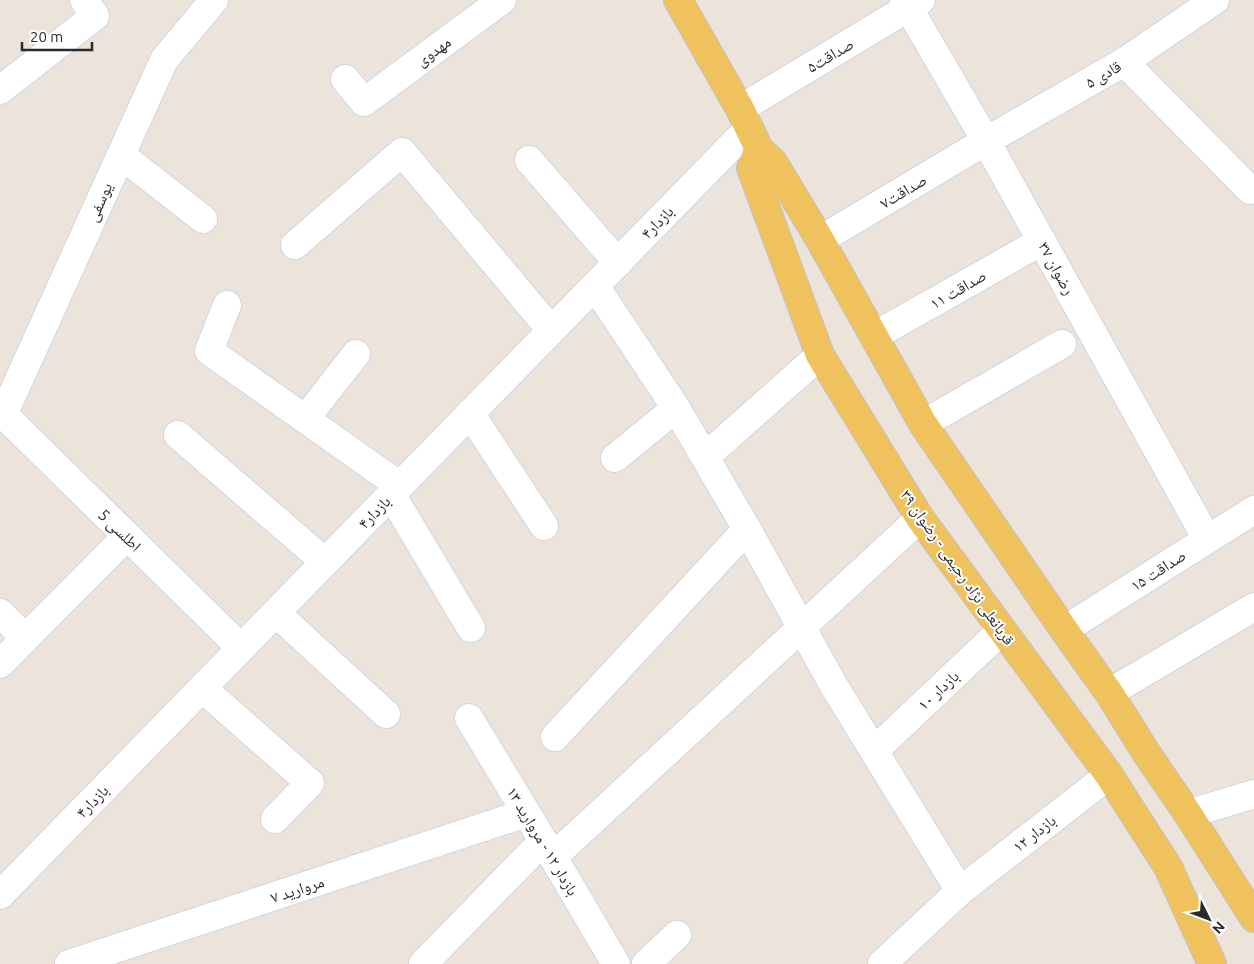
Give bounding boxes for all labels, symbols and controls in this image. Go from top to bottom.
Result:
scale bar [22,20,92,52]
text: 20 m [30,28,63,45]
street label: مهدوی [412,32,455,71]
street label: صداقت۵ [804,34,856,76]
street label: قادی ۵ [1082,57,1125,93]
street label: صداقت۷ [877,170,929,212]
street label: یوسفی [83,180,117,225]
street label: بازدار۴ [637,202,678,243]
street label: رضوان ۳۷ [1033,239,1079,298]
street label: صداقت ۱۱ [927,266,989,312]
street label: قربانعلی نژاد رحیمی - رضوان ۳۹ [896,486,1019,649]
street label: بازدار۴ [354,492,395,533]
street label: اطلسی 5 [93,505,145,556]
street label: صداقت ۱۵ [1127,546,1189,594]
street label: بازدار ۱۰ [914,667,963,714]
street label: بازدار۴ [72,781,113,822]
street label: بازدار ۱۲ - مروارید ۱۳ [503,783,583,899]
street label: بازدار ۱۲ [1009,811,1060,856]
street label: مروارید ۷ [268,872,326,907]
north arrow [1184,894,1234,944]
text: N [1209,918,1228,937]

